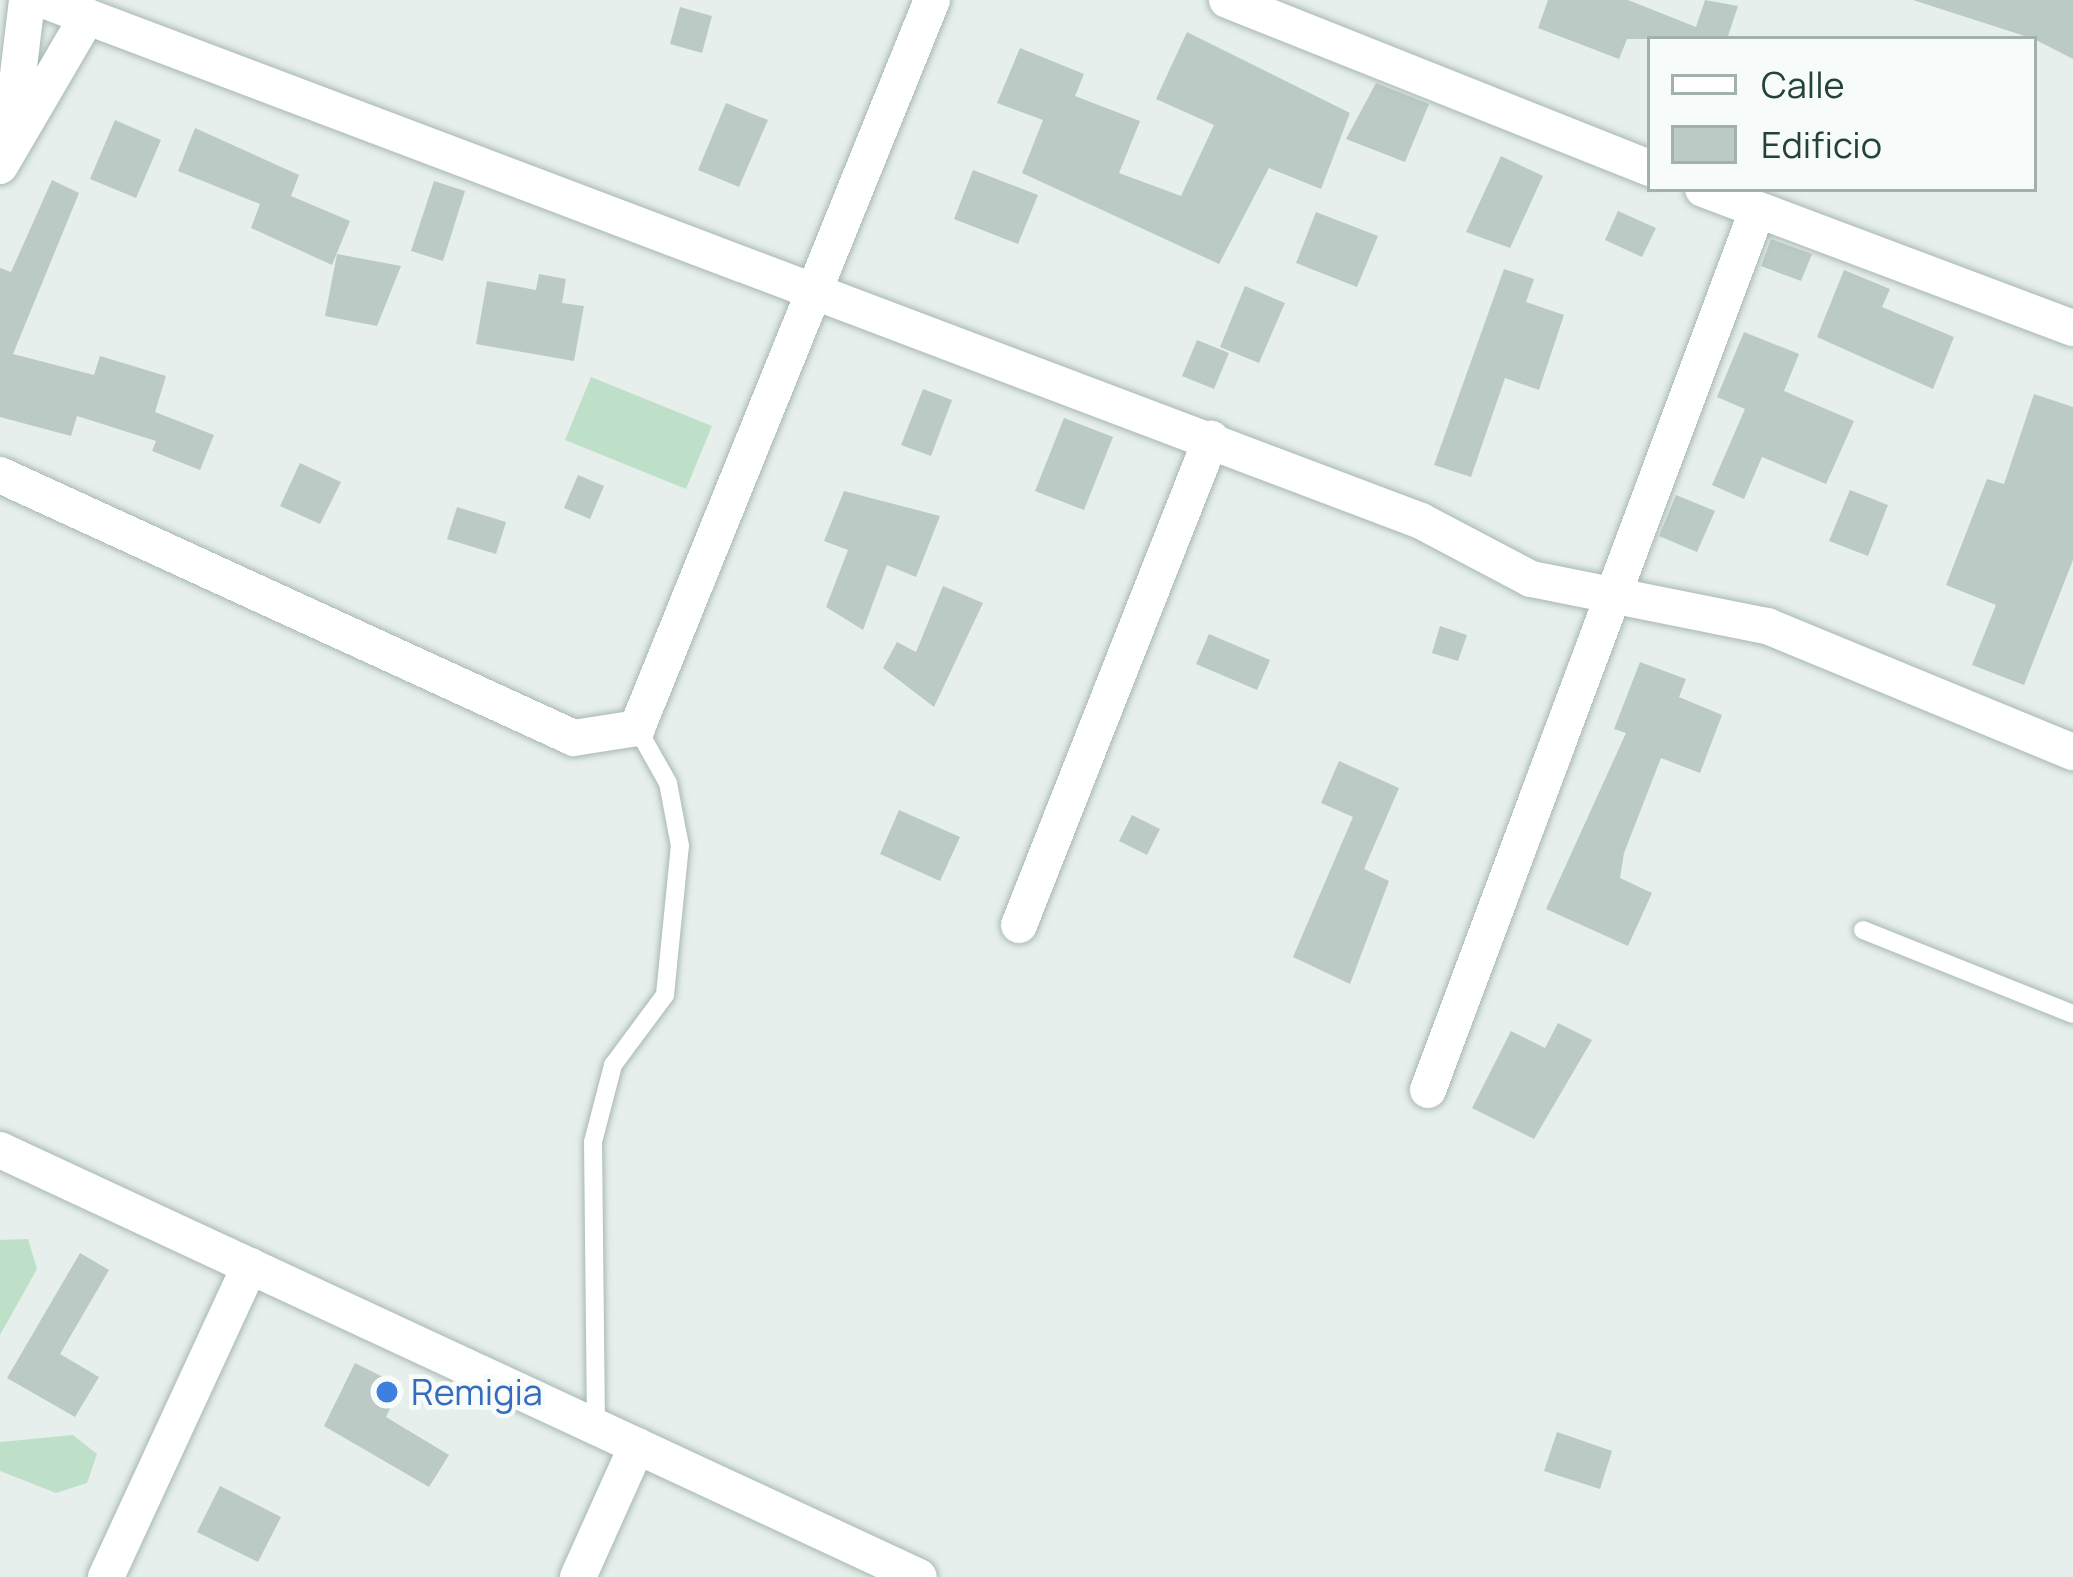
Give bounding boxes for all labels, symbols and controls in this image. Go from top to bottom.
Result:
legend [1647,36,2037,192]
text: Calle [1761,60,1845,109]
text: Edificio [1761,120,1882,169]
place label: Remigia [411,1370,543,1414]
marker: Remigia [374,1379,400,1405]

